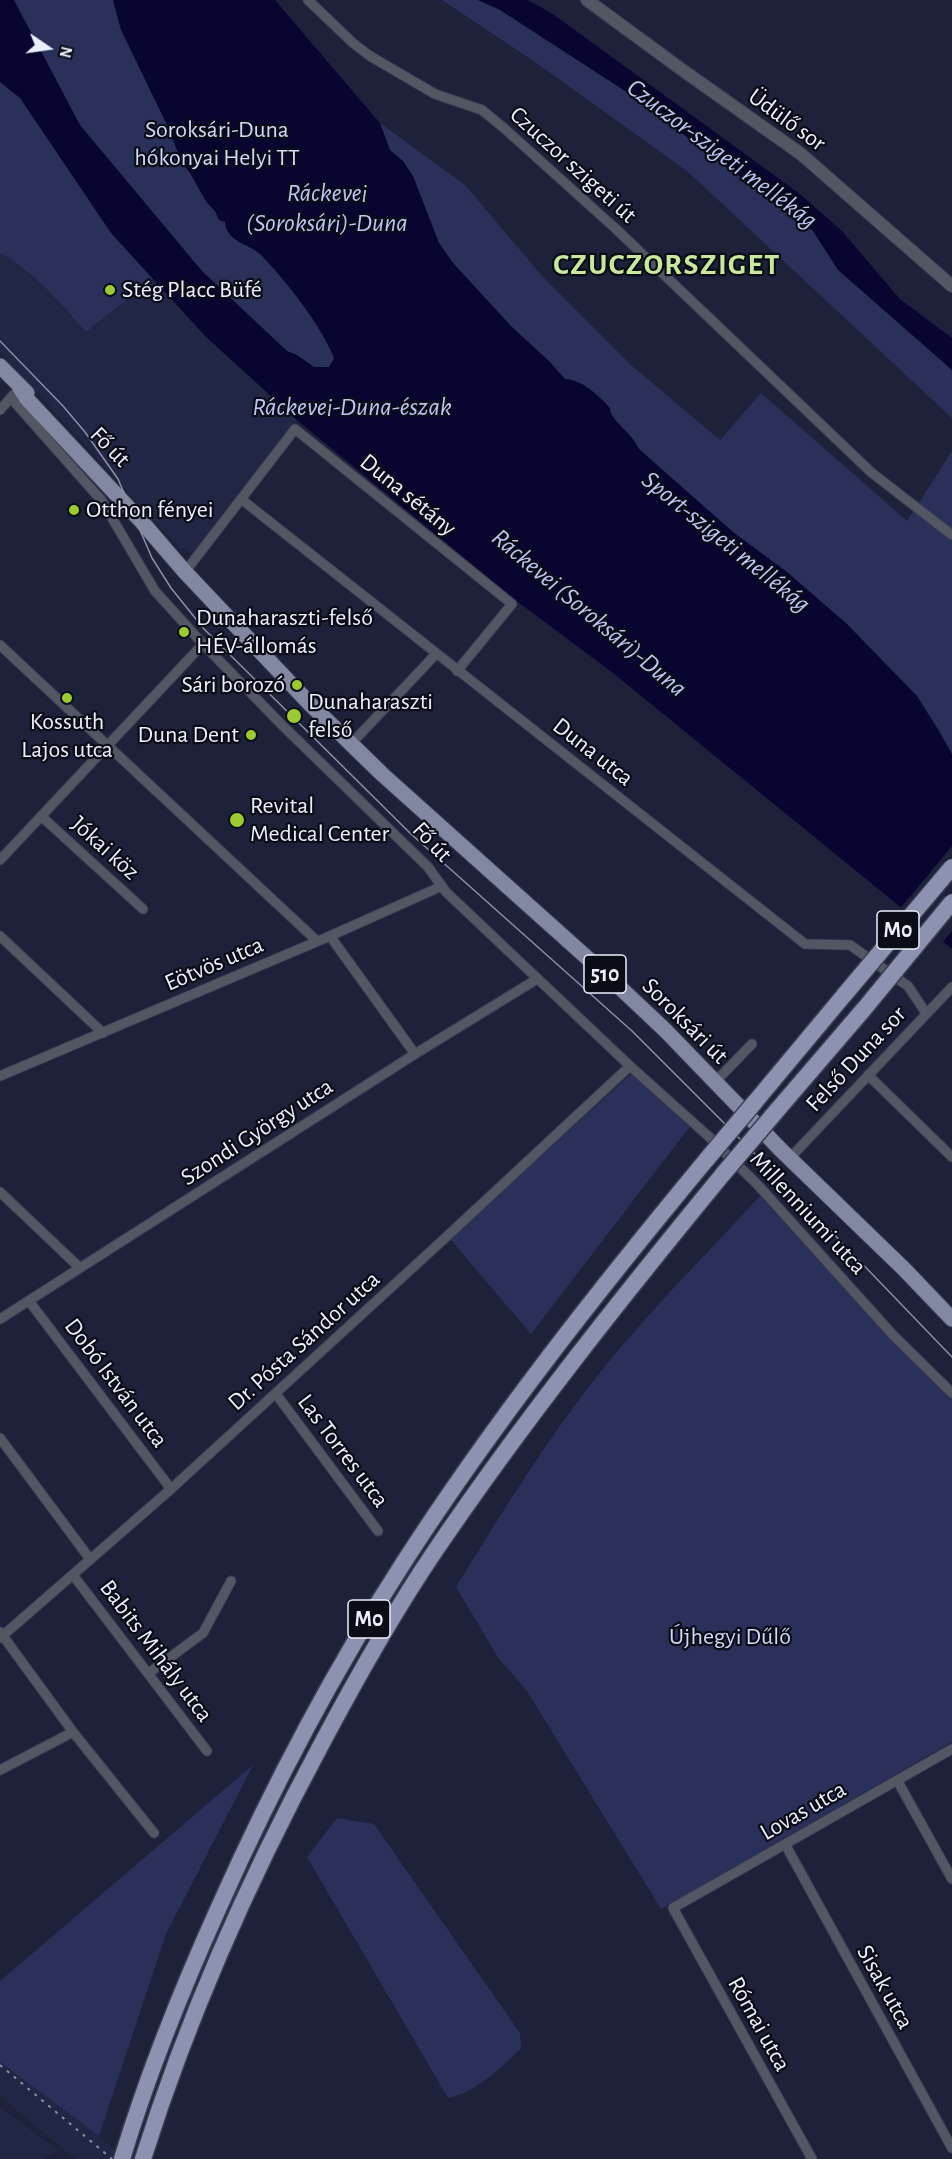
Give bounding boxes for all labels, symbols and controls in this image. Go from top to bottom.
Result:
north arrow [18,18,78,78]
text: N [56,45,75,59]
water label: Czuczor-szigeti mellékág [621,72,823,236]
street label: Üdülő sor [743,82,831,158]
street label: Czuczor szigeti út [504,101,642,229]
park label: Soroksári-Duna hókonyai Helyi TT [134,116,300,172]
water label: Ráckevei (Soroksári)-Duna [246,177,408,238]
district label: CZUCZORSZIGET [553,247,781,283]
place label: Stég Placc Büfé [122,276,262,304]
marker: Stég Placc Büfé [103,283,117,297]
water label: Ráckevei-Duna-észak [252,391,452,423]
street label: Fő út [84,421,136,473]
street label: Duna sétány [354,447,462,543]
water label: Sport-szigeti mellékág [635,464,817,620]
place label: Otthon fényei [86,496,214,524]
marker: Otthon fényei [67,503,81,517]
water label: Ráckevei (Soroksári)-Duna [485,522,693,704]
place label: Dunaharaszti-felső HÉV-állomás [196,604,373,660]
marker: Dunaharaszti-felső HÉV-állomás [177,625,191,639]
place label: Sári borozó [181,671,285,699]
marker: Sári borozó [290,678,304,692]
place label: Dunaharaszti felső [308,688,433,744]
marker: Kossuth Lajos utca [60,691,74,705]
marker: Dunaharaszti felső [285,707,303,725]
place label: Kossuth Lajos utca [21,708,113,764]
street label: Duna utca [547,712,639,792]
place label: Duna Dent [137,721,239,749]
marker: Duna Dent [244,728,258,742]
place label: Revital Medical Center [250,792,389,848]
street label: Jókai köz [65,810,145,886]
marker: Revital Medical Center [228,811,246,829]
street label: Fő út [406,816,458,868]
road number: M0 [877,911,919,949]
street label: Eötvös utca [160,930,268,998]
road number: 510 [584,955,626,993]
street label: Soroksári út [636,972,734,1070]
street label: Felső Duna sor [800,1000,912,1118]
street label: Szondi György utca [175,1072,339,1192]
street label: Millenniumi utca [743,1145,873,1281]
street label: Dr. Pósta Sándor utca [222,1265,386,1417]
street label: Dobó István utca [58,1313,174,1453]
street label: Las Torres utca [291,1389,395,1513]
street label: Babits Mihály utca [93,1574,219,1728]
road number: M0 [348,1600,390,1638]
park label: Újhegyi Dűlő [669,1623,791,1651]
street label: Lovas utca [755,1775,851,1847]
street label: Sisak utca [850,1940,920,2034]
street label: Római utca [721,1972,797,2076]

